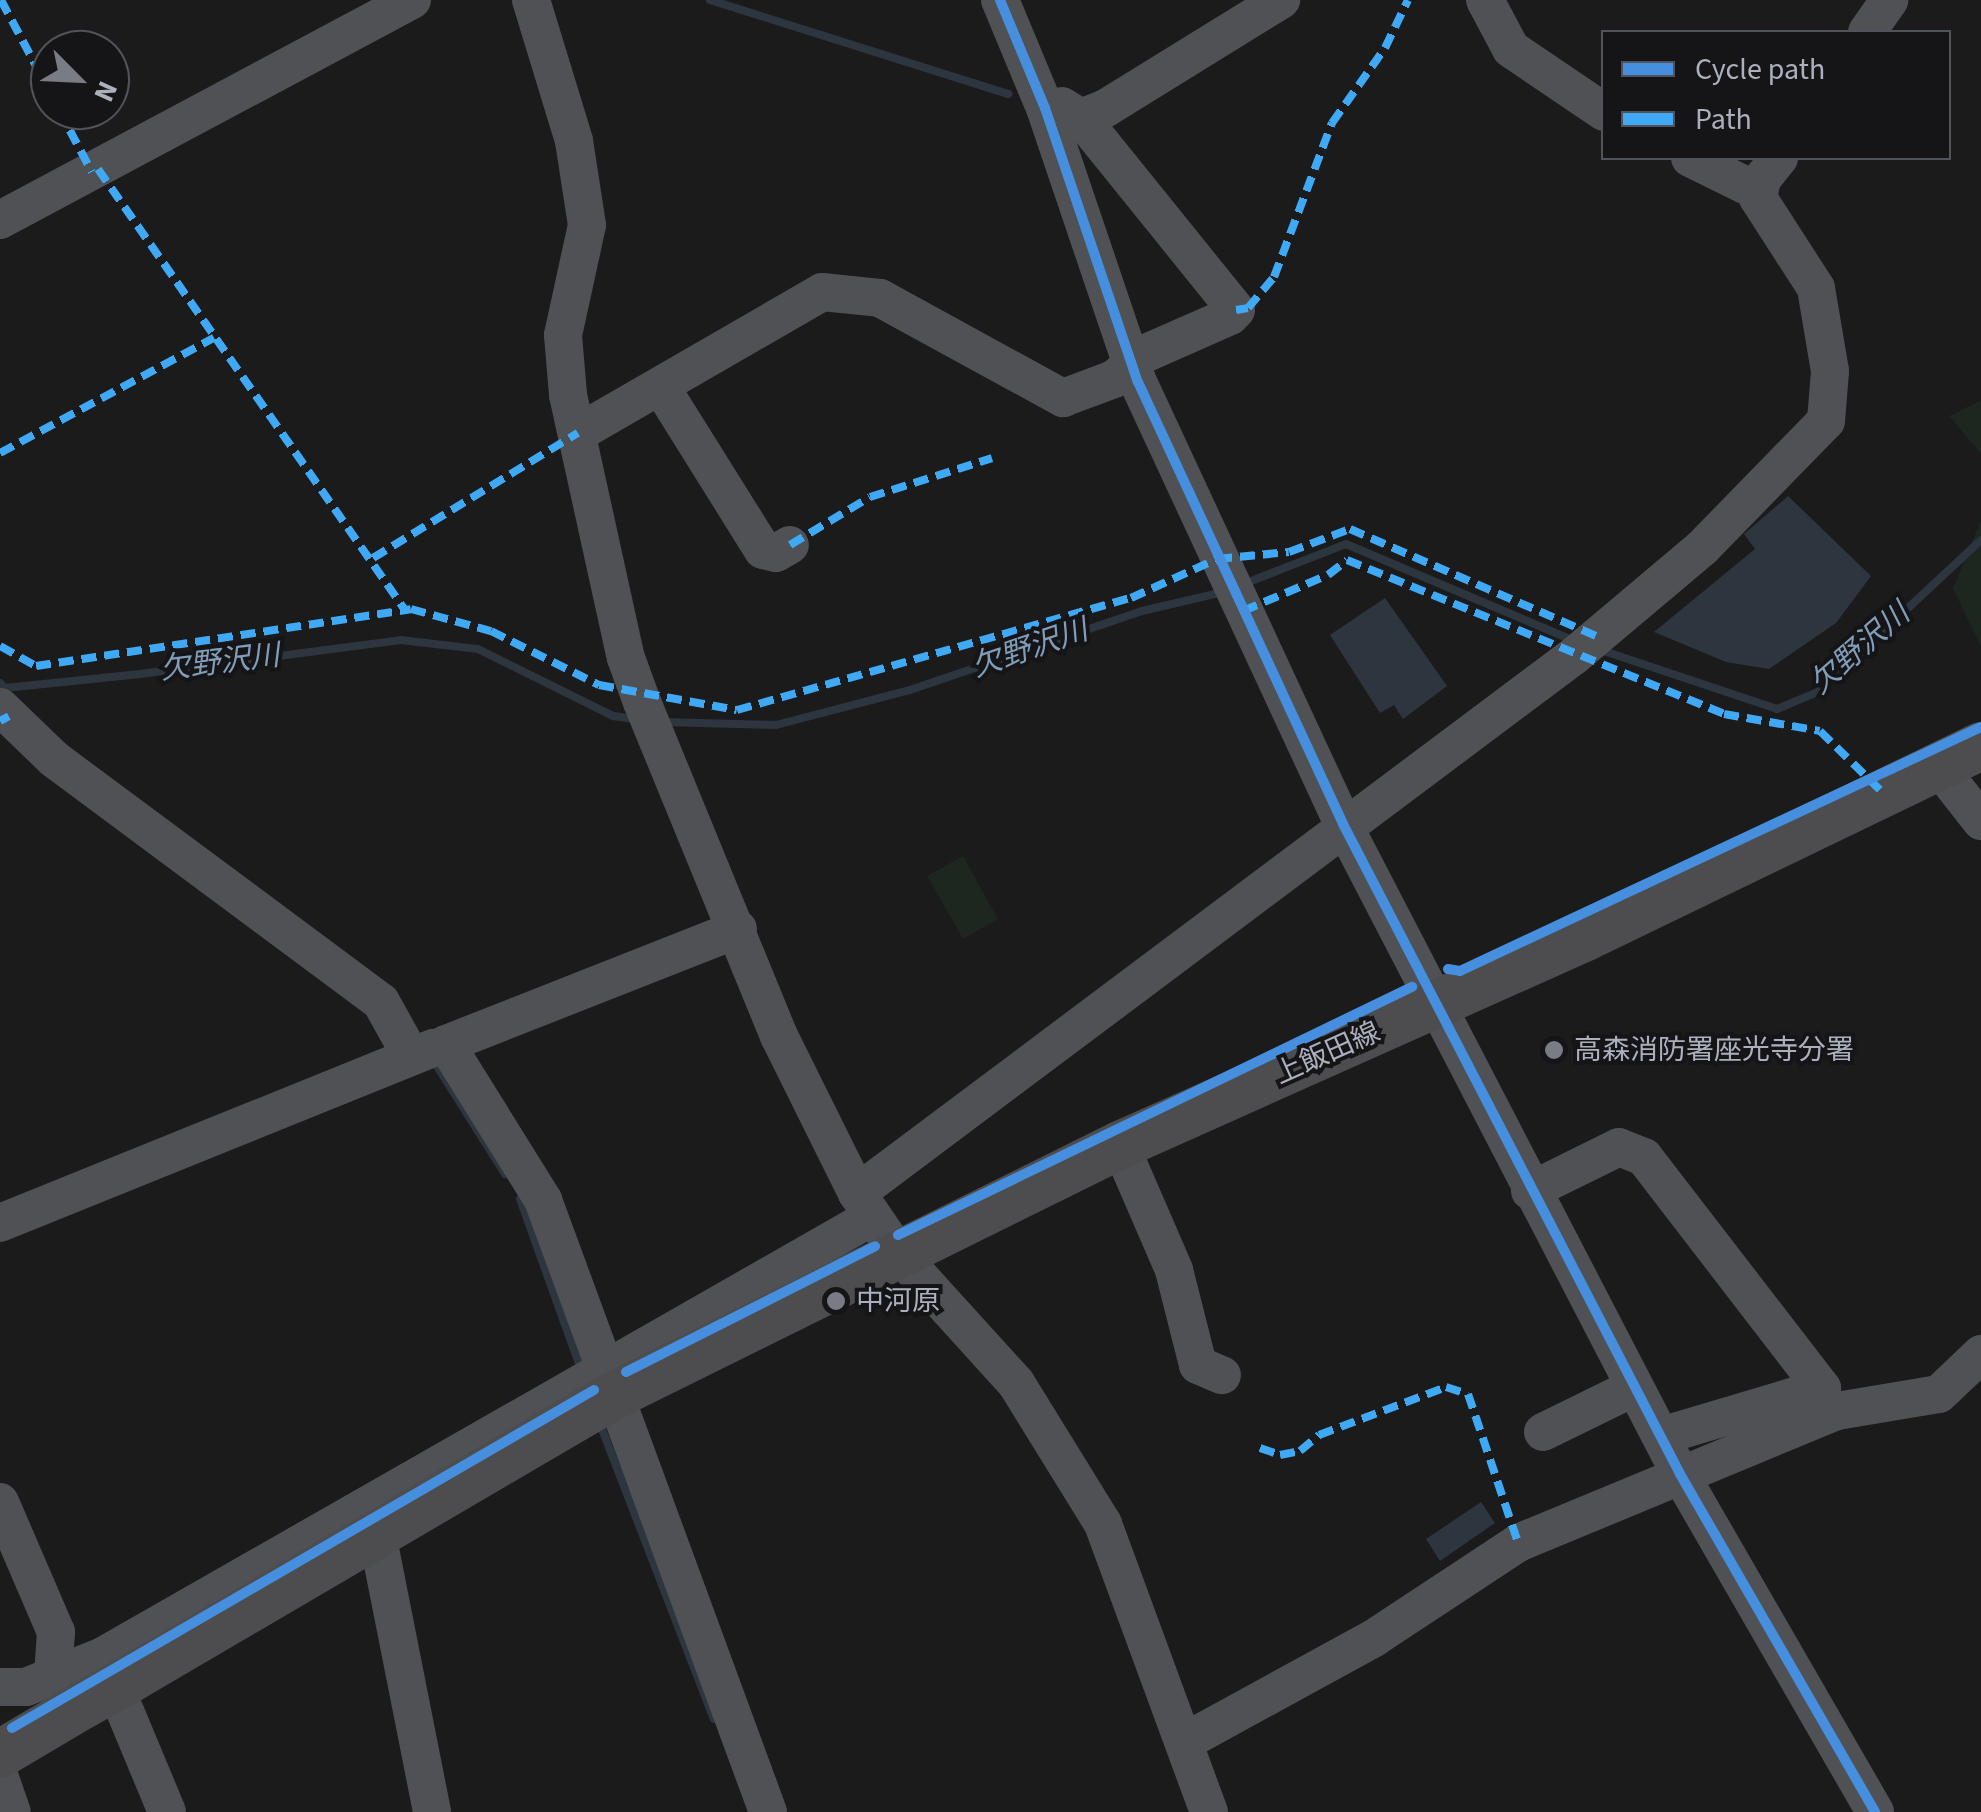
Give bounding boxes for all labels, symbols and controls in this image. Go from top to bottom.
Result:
north arrow [30,30,130,130]
legend [1601,30,1951,160]
text: Cycle path [1695,48,1825,91]
text: N [84,75,128,108]
text: Path [1695,98,1752,141]
water label: 欠野沢川 [1803,596,1917,702]
water label: 欠野沢川 [967,612,1093,686]
water label: 欠野沢川 [158,638,282,688]
street label: 上飯田線 [1269,1015,1385,1091]
place label: 高森消防署座光寺分署 [1574,1033,1854,1067]
marker: 高森消防署座光寺分署 [1543,1039,1565,1061]
place label: 中河原 [856,1284,940,1318]
marker: 中河原 [825,1290,847,1312]

